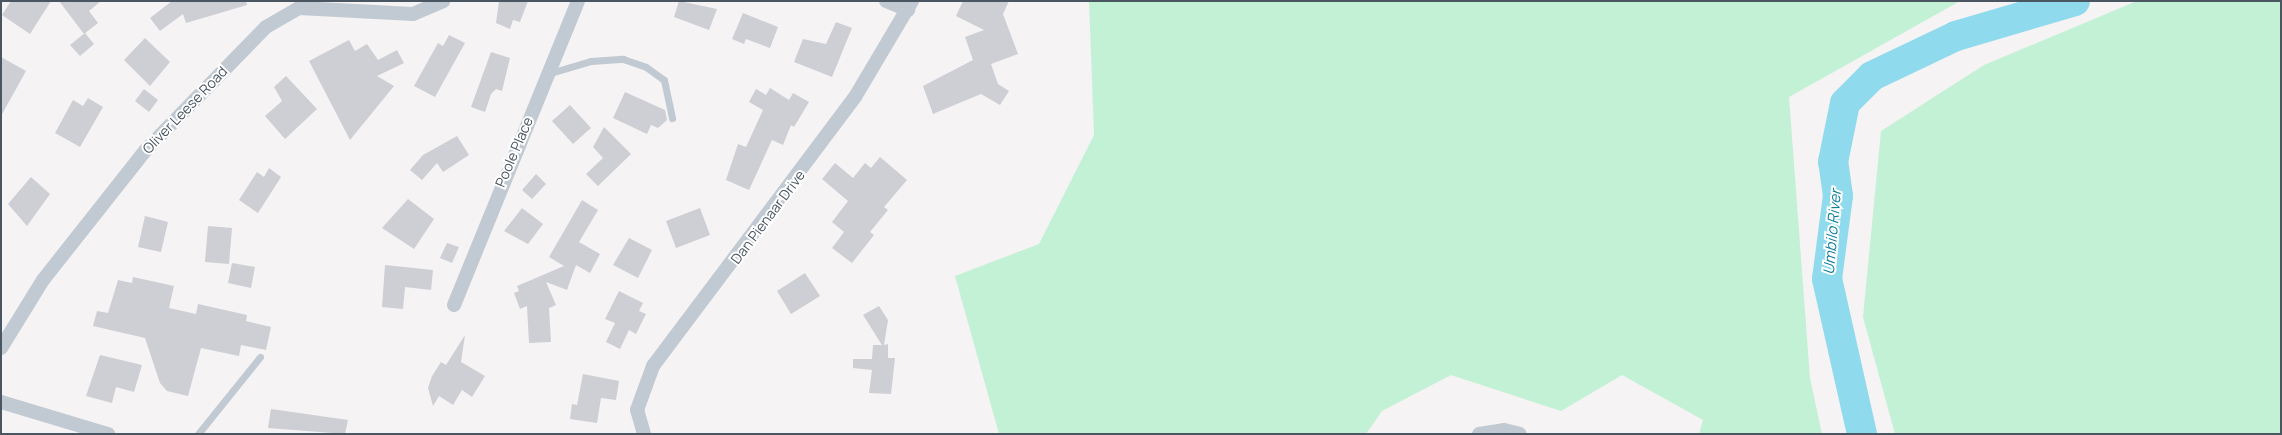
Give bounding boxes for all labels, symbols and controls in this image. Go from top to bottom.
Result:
street label: Oliver Leese Road [139,63,231,157]
street label: Poole Place [492,114,536,190]
street label: Dan Pienaar Drive [727,167,809,267]
water label: Umbilo River [1819,189,1845,275]

